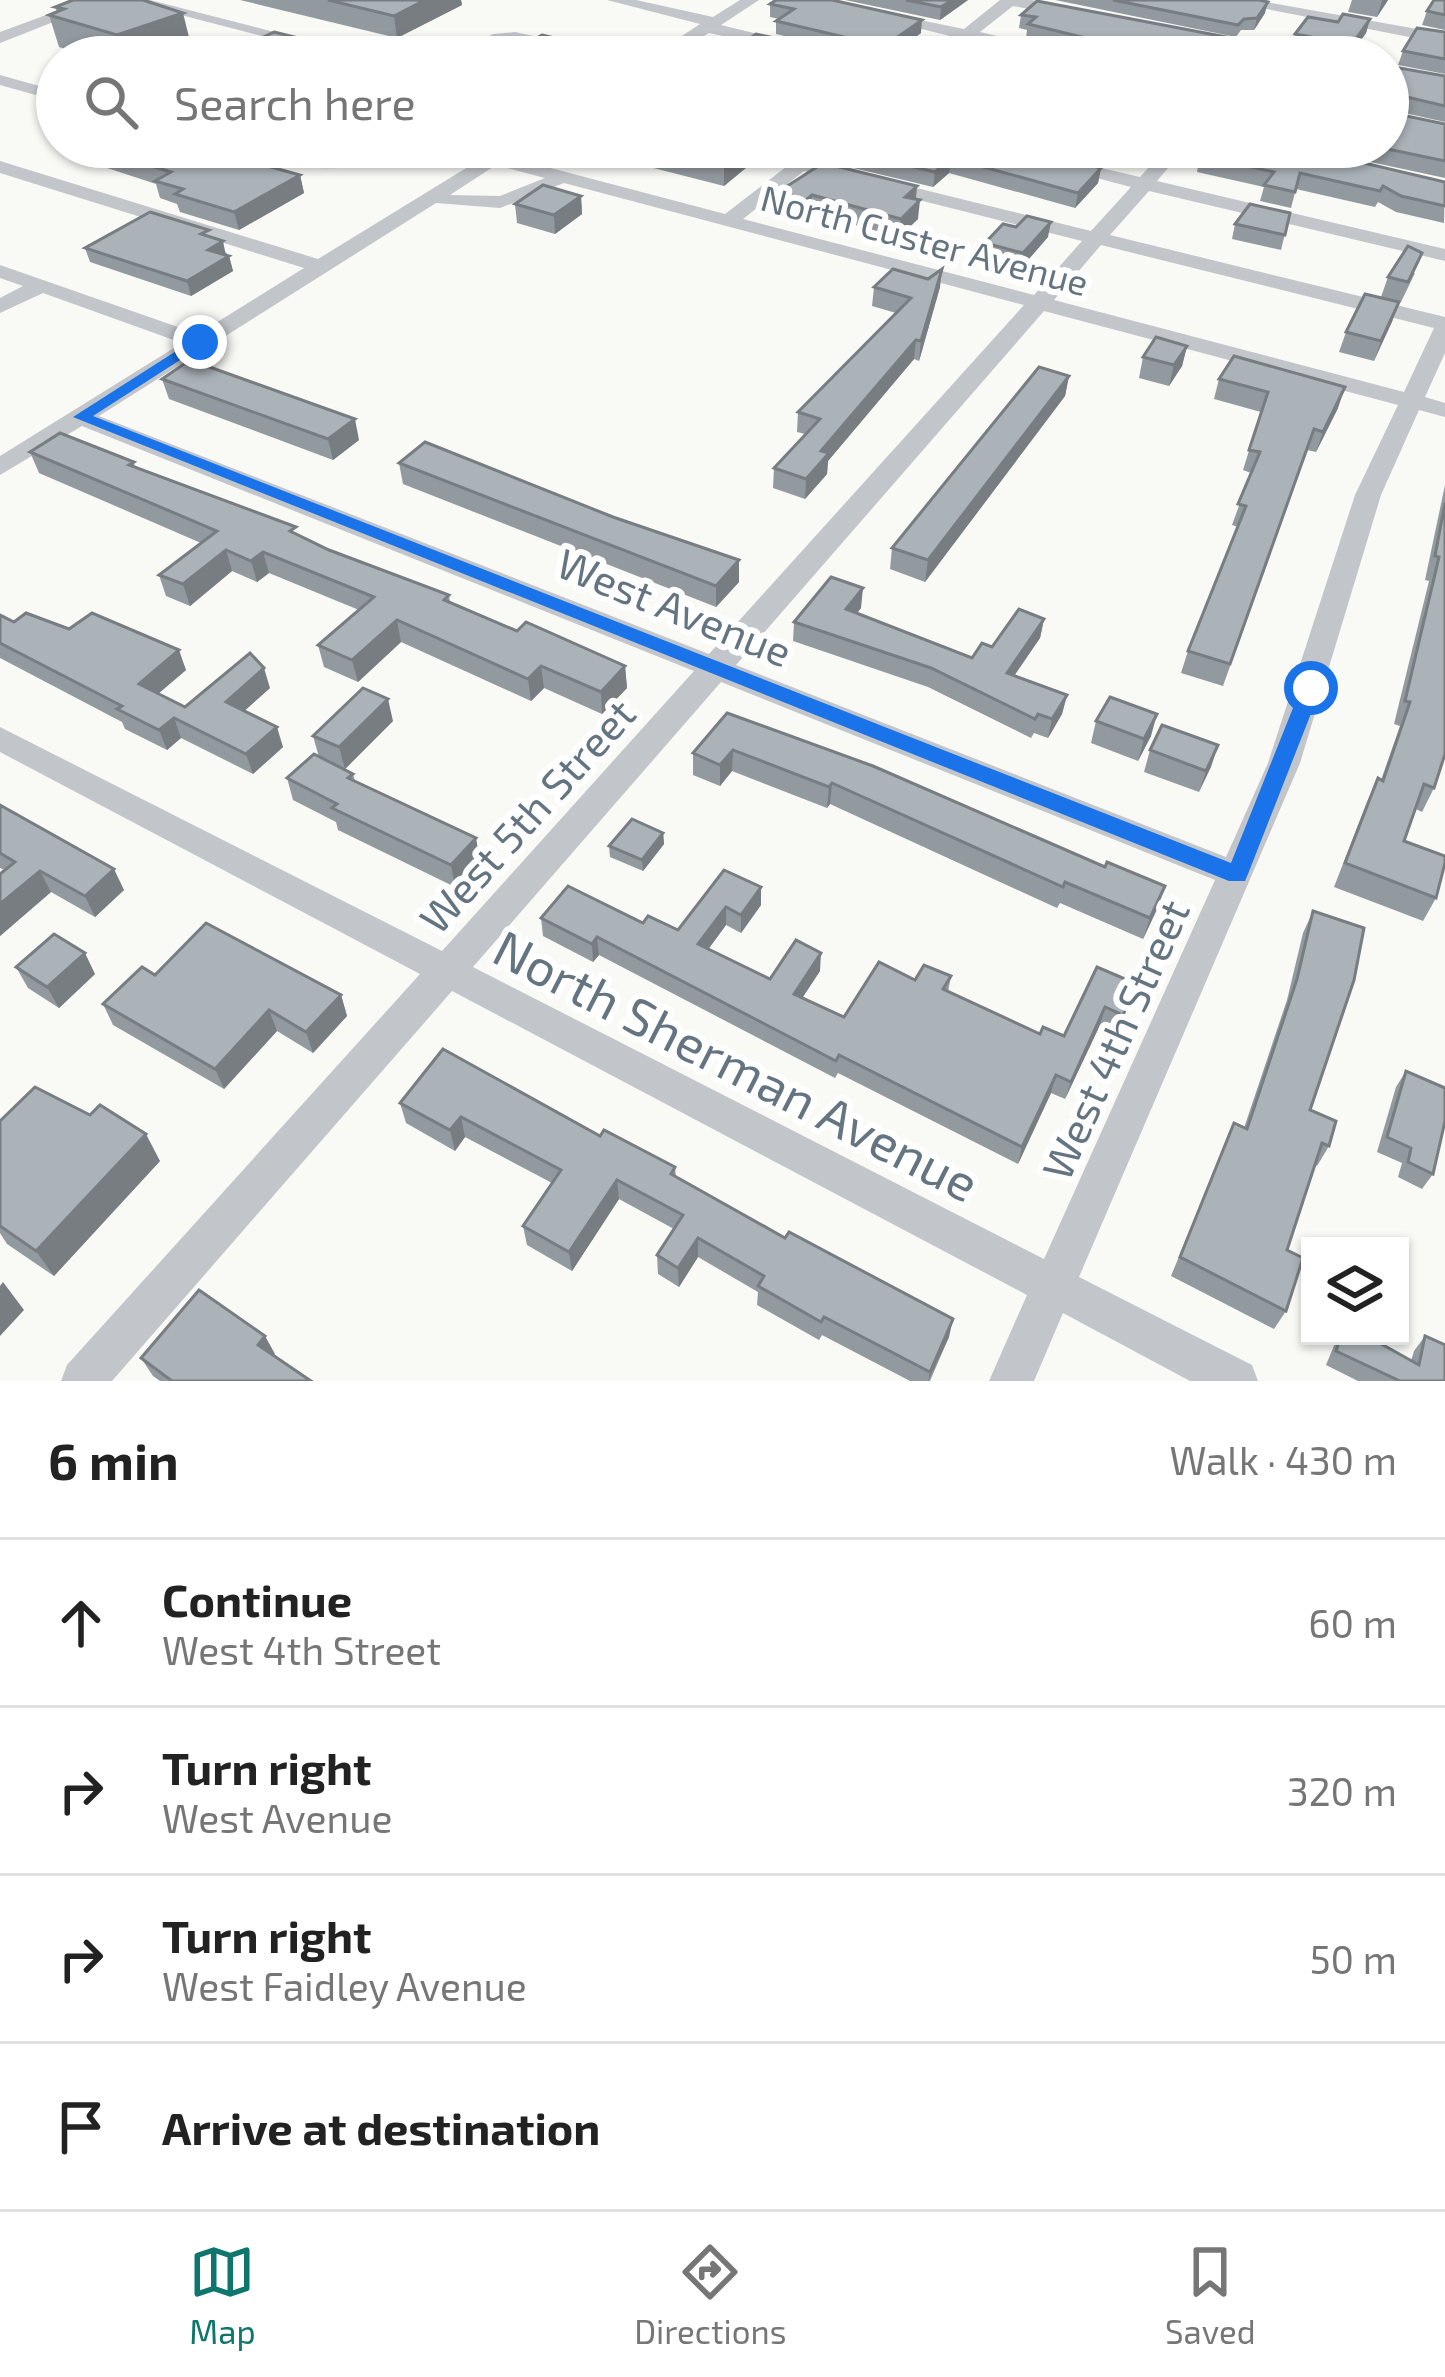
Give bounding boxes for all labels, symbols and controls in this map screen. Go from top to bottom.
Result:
search box [36,36,1409,168]
icon: search [78,69,144,135]
text: Search here [174,75,416,129]
street label: North Custer Avenue [757,175,1093,303]
route end [173,315,227,369]
street label: West Avenue [551,536,799,676]
route start [1284,661,1338,715]
street label: West 5th Street [408,688,644,942]
street label: West 4th Street [1030,892,1198,1186]
street label: North Sherman Avenue [485,915,989,1213]
map controls [1301,1237,1409,1345]
button: layers [1301,1237,1409,1345]
text: 6 min [48,1429,179,1490]
text: Walk · 430 m [1169,1436,1397,1483]
text: Continue [162,1572,352,1626]
icon: ahead [48,1590,114,1656]
text: 60 m [1308,1599,1397,1646]
text: West 4th Street [162,1626,441,1673]
text: Turn right [162,1740,371,1794]
icon: right [48,1758,114,1824]
text: 320 m [1287,1767,1397,1814]
text: West Avenue [162,1794,392,1841]
text: Turn right [162,1908,371,1962]
icon: right [48,1926,114,1992]
text: 50 m [1310,1935,1397,1982]
text: West Faidley Avenue [162,1962,527,2009]
icon: arrive [48,2094,114,2160]
text: Arrive at destination [162,2100,600,2154]
tab: Map [189,2239,256,2351]
tab: Directions [634,2239,786,2351]
tab: Saved [1165,2239,1256,2351]

